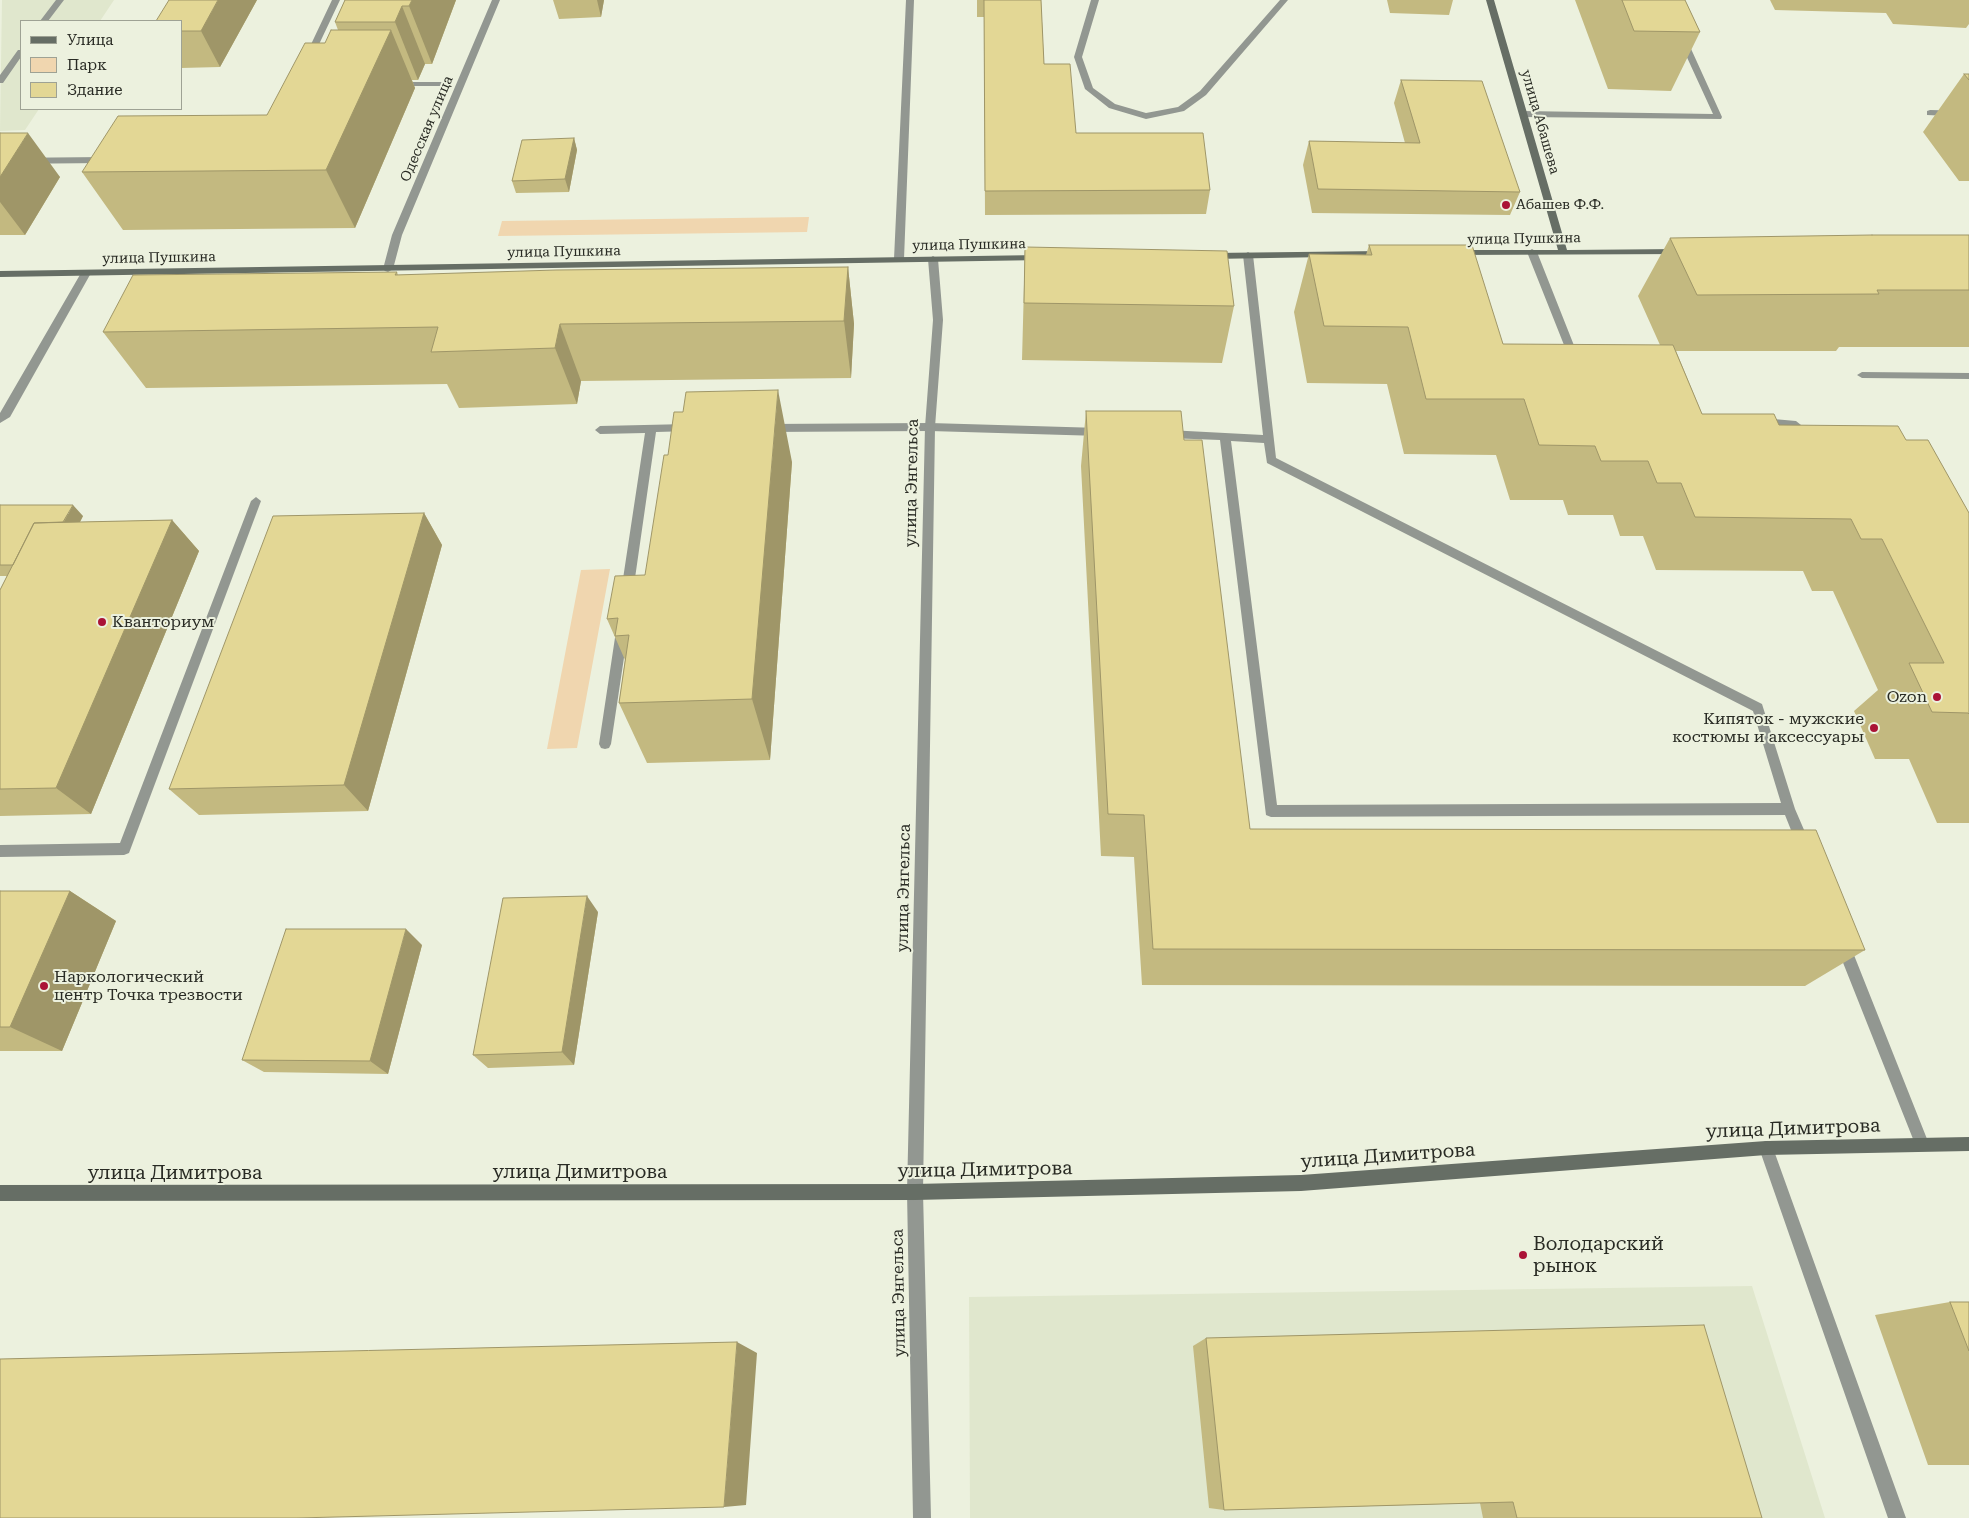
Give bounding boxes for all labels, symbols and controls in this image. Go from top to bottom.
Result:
legend [20,20,182,110]
text: Улица [67,31,113,49]
text: Парк [67,56,107,74]
street label: улица Абашева [1517,68,1563,176]
street label: Одесская улица [397,74,457,184]
text: Здание [67,81,123,99]
place label: Абашев Ф.Ф. [1516,197,1604,213]
marker: Абашев Ф.Ф. [1500,199,1512,211]
street label: улица Пушкина [1467,230,1581,248]
street label: улица Пушкина [912,236,1026,254]
street label: улица Пушкина [507,243,621,261]
street label: улица Пушкина [102,249,216,267]
street label: улица Энгельса [901,419,923,547]
place label: Кванториум [112,612,214,632]
marker: Кванториум [96,616,108,628]
place label: Ozon [1887,687,1927,707]
marker: Ozon [1931,691,1943,703]
place label: Кипяток - мужские костюмы и аксессуары [1672,709,1864,747]
marker: Кипяток - мужские костюмы и аксессуары [1868,722,1880,734]
street label: улица Энгельса [893,824,915,952]
place label: Наркологический центр Точка трезвости [54,967,243,1005]
marker: Наркологический центр Точка трезвости [38,980,50,992]
street label: улица Димитрова [1705,1115,1881,1143]
street label: улица Димитрова [1300,1139,1476,1173]
street label: улица Димитрова [897,1157,1073,1183]
street label: улица Димитрова [493,1161,667,1183]
street label: улица Димитрова [88,1162,262,1184]
street label: улица Энгельса [888,1229,910,1357]
place label: Володарский рынок [1533,1233,1664,1277]
marker: Володарский рынок [1517,1249,1529,1261]

